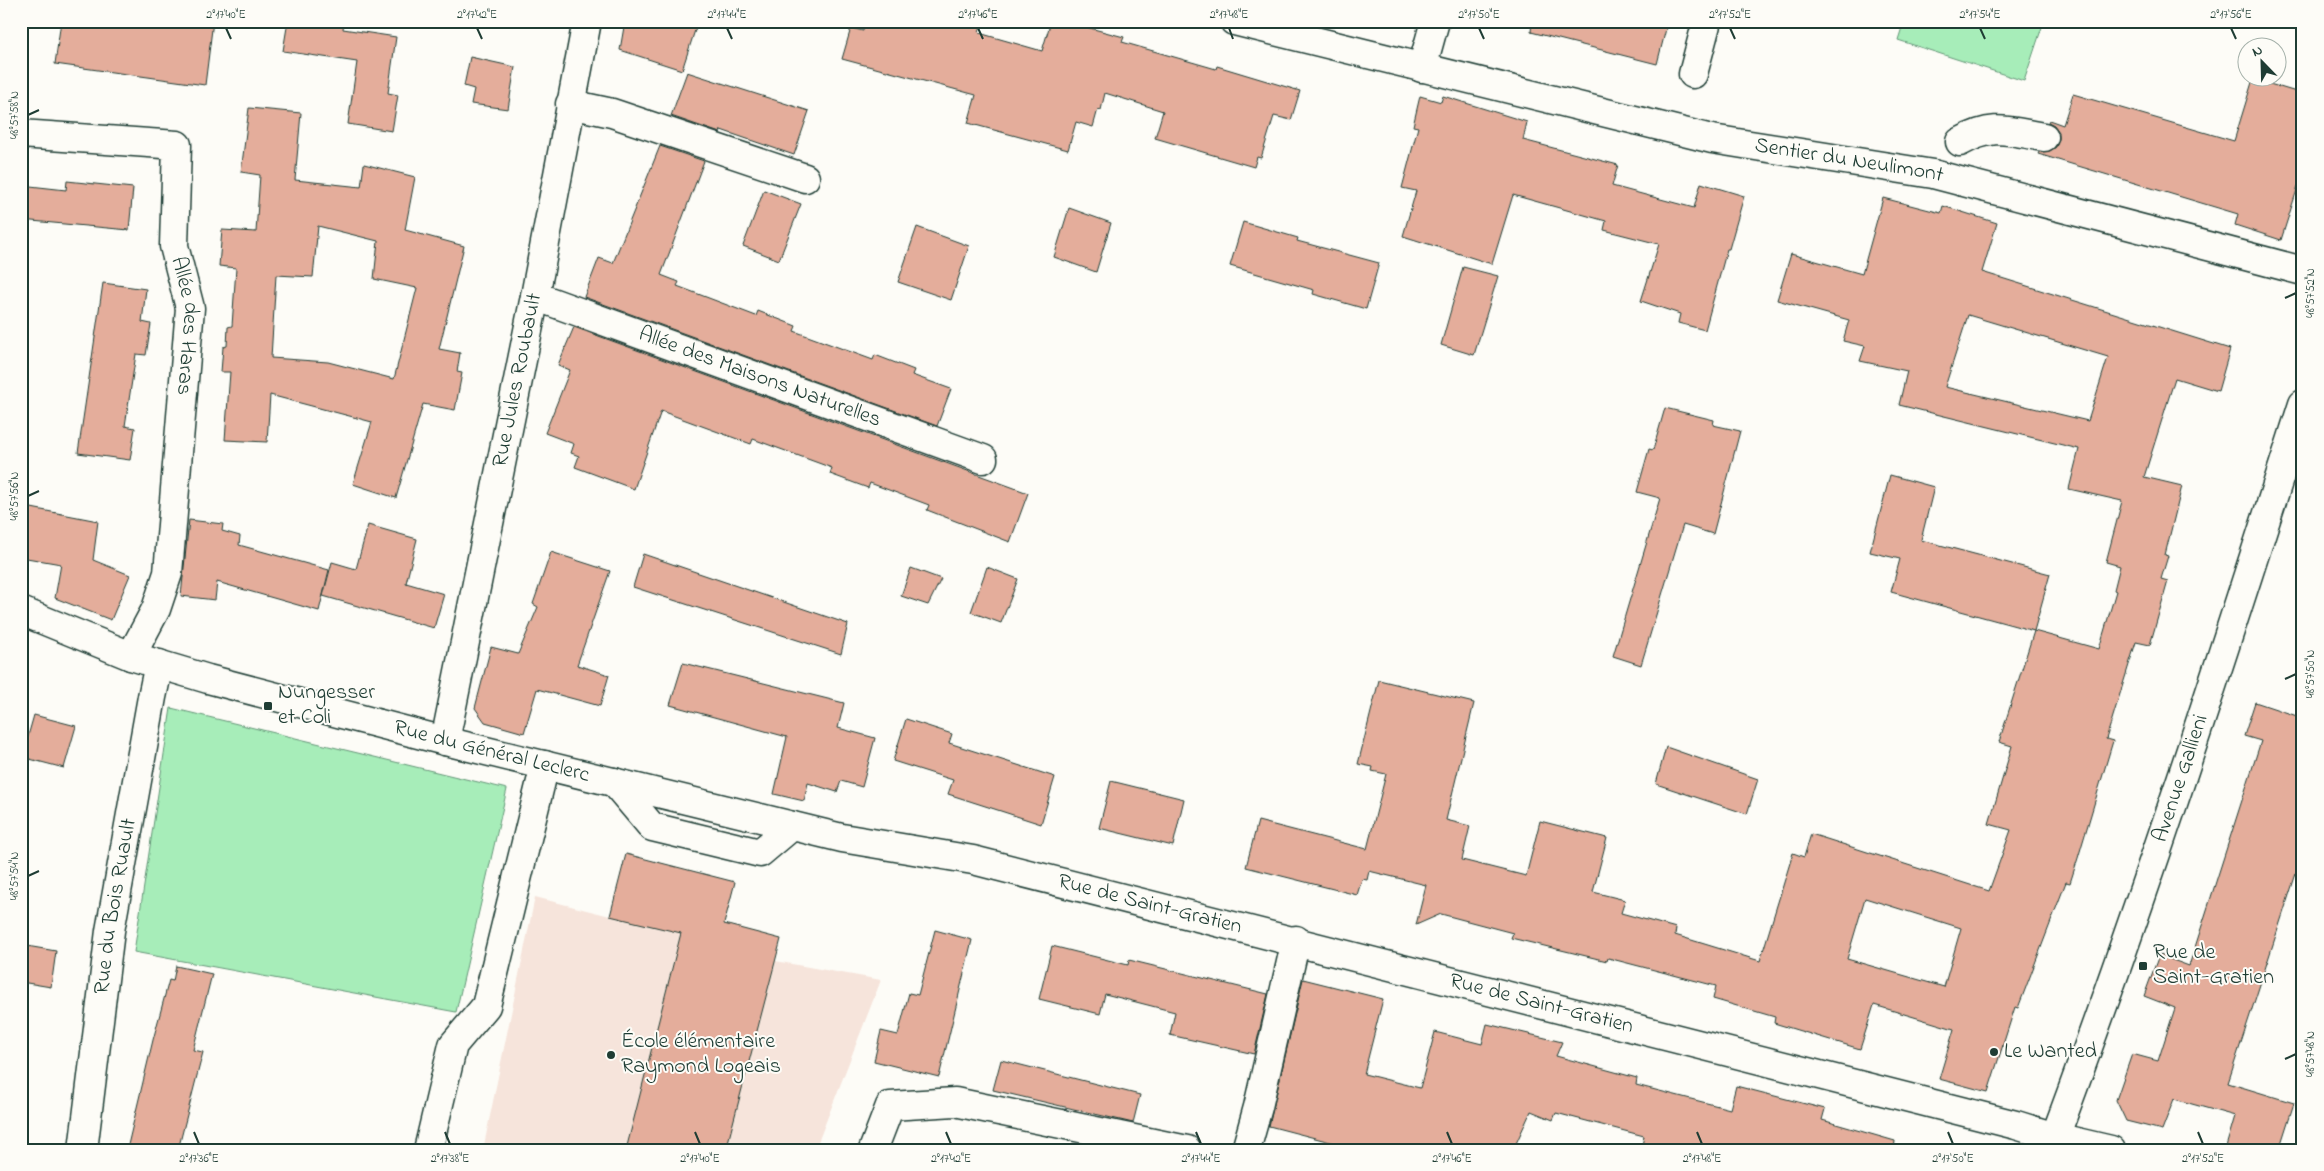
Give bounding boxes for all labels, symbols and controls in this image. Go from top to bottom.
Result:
text: 2°17'40"E [206,6,246,24]
text: 2°17'42"E [457,6,497,24]
text: 2°17'44"E [707,6,747,24]
text: 2°17'46"E [958,6,998,24]
text: 2°17'48"E [1210,6,1248,24]
text: 2°17'50"E [1458,6,1500,24]
text: 2°17'52"E [1709,6,1751,24]
text: 2°17'54"E [1959,6,2001,24]
text: 2°17'56"E [2210,6,2252,24]
north arrow [2236,38,2286,88]
text: N [2249,40,2266,63]
text: 48°57'58"N [6,91,24,139]
street label: Sentier du Neulimont [1752,130,1947,192]
street label: Allée des Haras [161,253,206,396]
text: 48°57'52"N [2302,268,2320,318]
street label: Rue Jules Roubault [485,290,551,470]
street label: Allée des Maisons Naturelles [634,319,886,437]
text: 48°57'56"N [6,472,24,520]
text: 48°57'50"N [2302,650,2320,698]
place label: Nungesser et Coli [278,677,375,734]
marker: Nungesser et Coli [262,700,274,712]
street label: Avenue Gallieni [2145,710,2218,847]
street label: Rue du Général Leclerc [390,712,593,792]
street label: Rue du Bois Ruault [86,815,146,996]
text: 48°57'54"N [6,852,24,900]
street label: Rue de Saint-Gratien [1054,866,1245,944]
place label: Rue de Saint-Gratien [2153,937,2274,994]
marker: Rue de Saint-Gratien [2137,960,2149,972]
street label: Rue de Saint-Gratien [1446,966,1637,1043]
place label: École élémentaire Raymond Logeais [621,1026,781,1084]
text: 48°57'48"N [2302,1031,2320,1077]
place label: Le Wanted [2004,1036,2097,1068]
marker: Le Wanted [1988,1046,2000,1058]
marker: École élémentaire Raymond Logeais [605,1049,617,1061]
text: 2°17'36"E [179,1150,219,1168]
text: 2°17'38"E [431,1150,469,1168]
text: 2°17'40"E [680,1150,720,1168]
text: 2°17'42"E [931,1150,971,1168]
text: 2°17'44"E [1181,1150,1221,1168]
text: 2°17'46"E [1432,1150,1472,1168]
text: 2°17'48"E [1683,1150,1721,1168]
text: 2°17'50"E [1932,1150,1974,1168]
text: 2°17'52"E [2182,1150,2224,1168]

